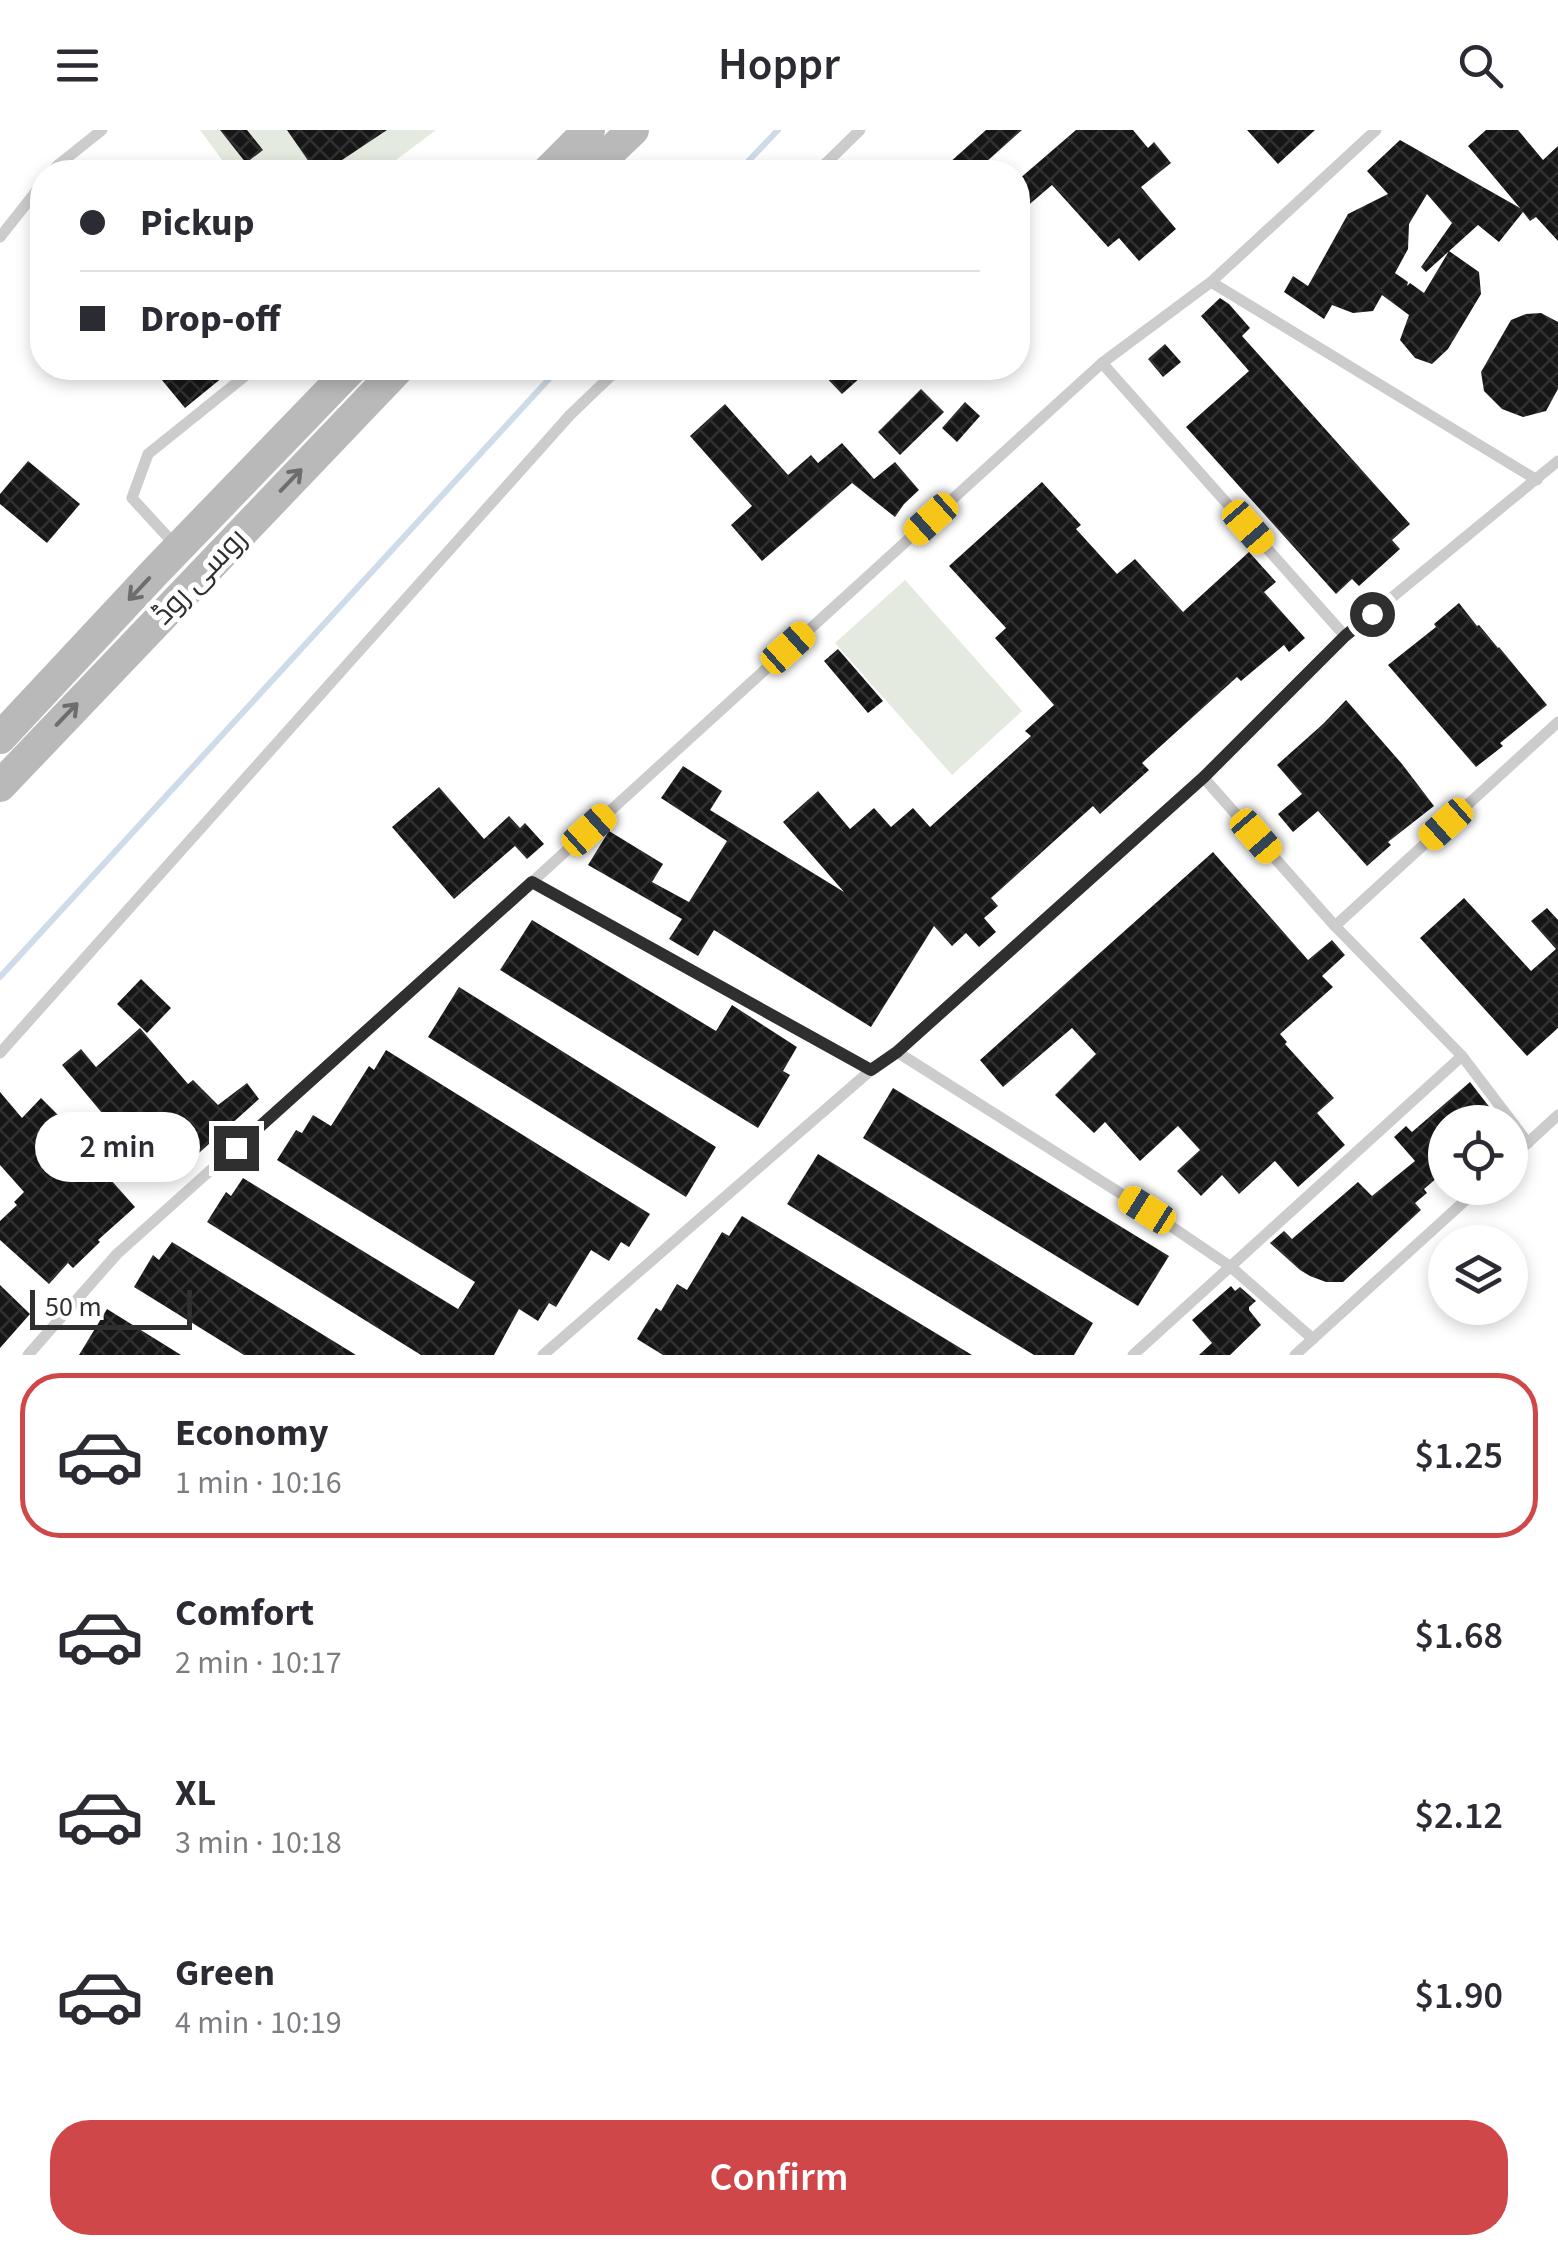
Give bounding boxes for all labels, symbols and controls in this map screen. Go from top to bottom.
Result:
text: Hoppr [718,33,840,97]
icon: menu [50,38,105,93]
icon: search [1453,38,1508,93]
text: Pickup [140,196,254,250]
text: Drop-off [140,292,280,346]
one-way arrow [279,468,303,492]
car [899,488,963,550]
car [1217,495,1279,559]
street label: روسی روڈ [142,518,257,635]
one-way arrow [128,576,151,601]
route start [1350,592,1395,637]
car [756,617,820,679]
one-way arrow [55,703,79,727]
car [1414,793,1478,855]
car [557,799,621,861]
car [1225,804,1287,868]
map controls [1428,1105,1528,1325]
button: locate [1428,1105,1528,1205]
callout: 2 min [36,1113,201,1183]
text: 2 min [79,1124,156,1170]
route end [214,1126,259,1171]
car [1114,1181,1180,1239]
button: layers [1428,1225,1528,1325]
scale bar [30,1285,192,1330]
text: 50 m [45,1287,102,1327]
text: Economy [175,1406,328,1460]
icon: car [55,1411,145,1501]
text: $1.25 [1415,1429,1503,1483]
text: 1 min · 10:16 [175,1460,342,1506]
text: Comfort [175,1586,314,1640]
icon: car [55,1591,145,1681]
text: $1.68 [1415,1609,1503,1663]
text: 2 min · 10:17 [175,1640,342,1686]
text: XL [175,1766,216,1820]
icon: car [55,1771,145,1861]
text: $2.12 [1415,1789,1503,1843]
text: 3 min · 10:18 [175,1820,342,1866]
text: Green [175,1946,275,2000]
icon: car [55,1951,145,2041]
text: $1.90 [1415,1969,1503,2023]
text: 4 min · 10:19 [175,2000,342,2046]
button: Confirm [50,2120,1508,2235]

